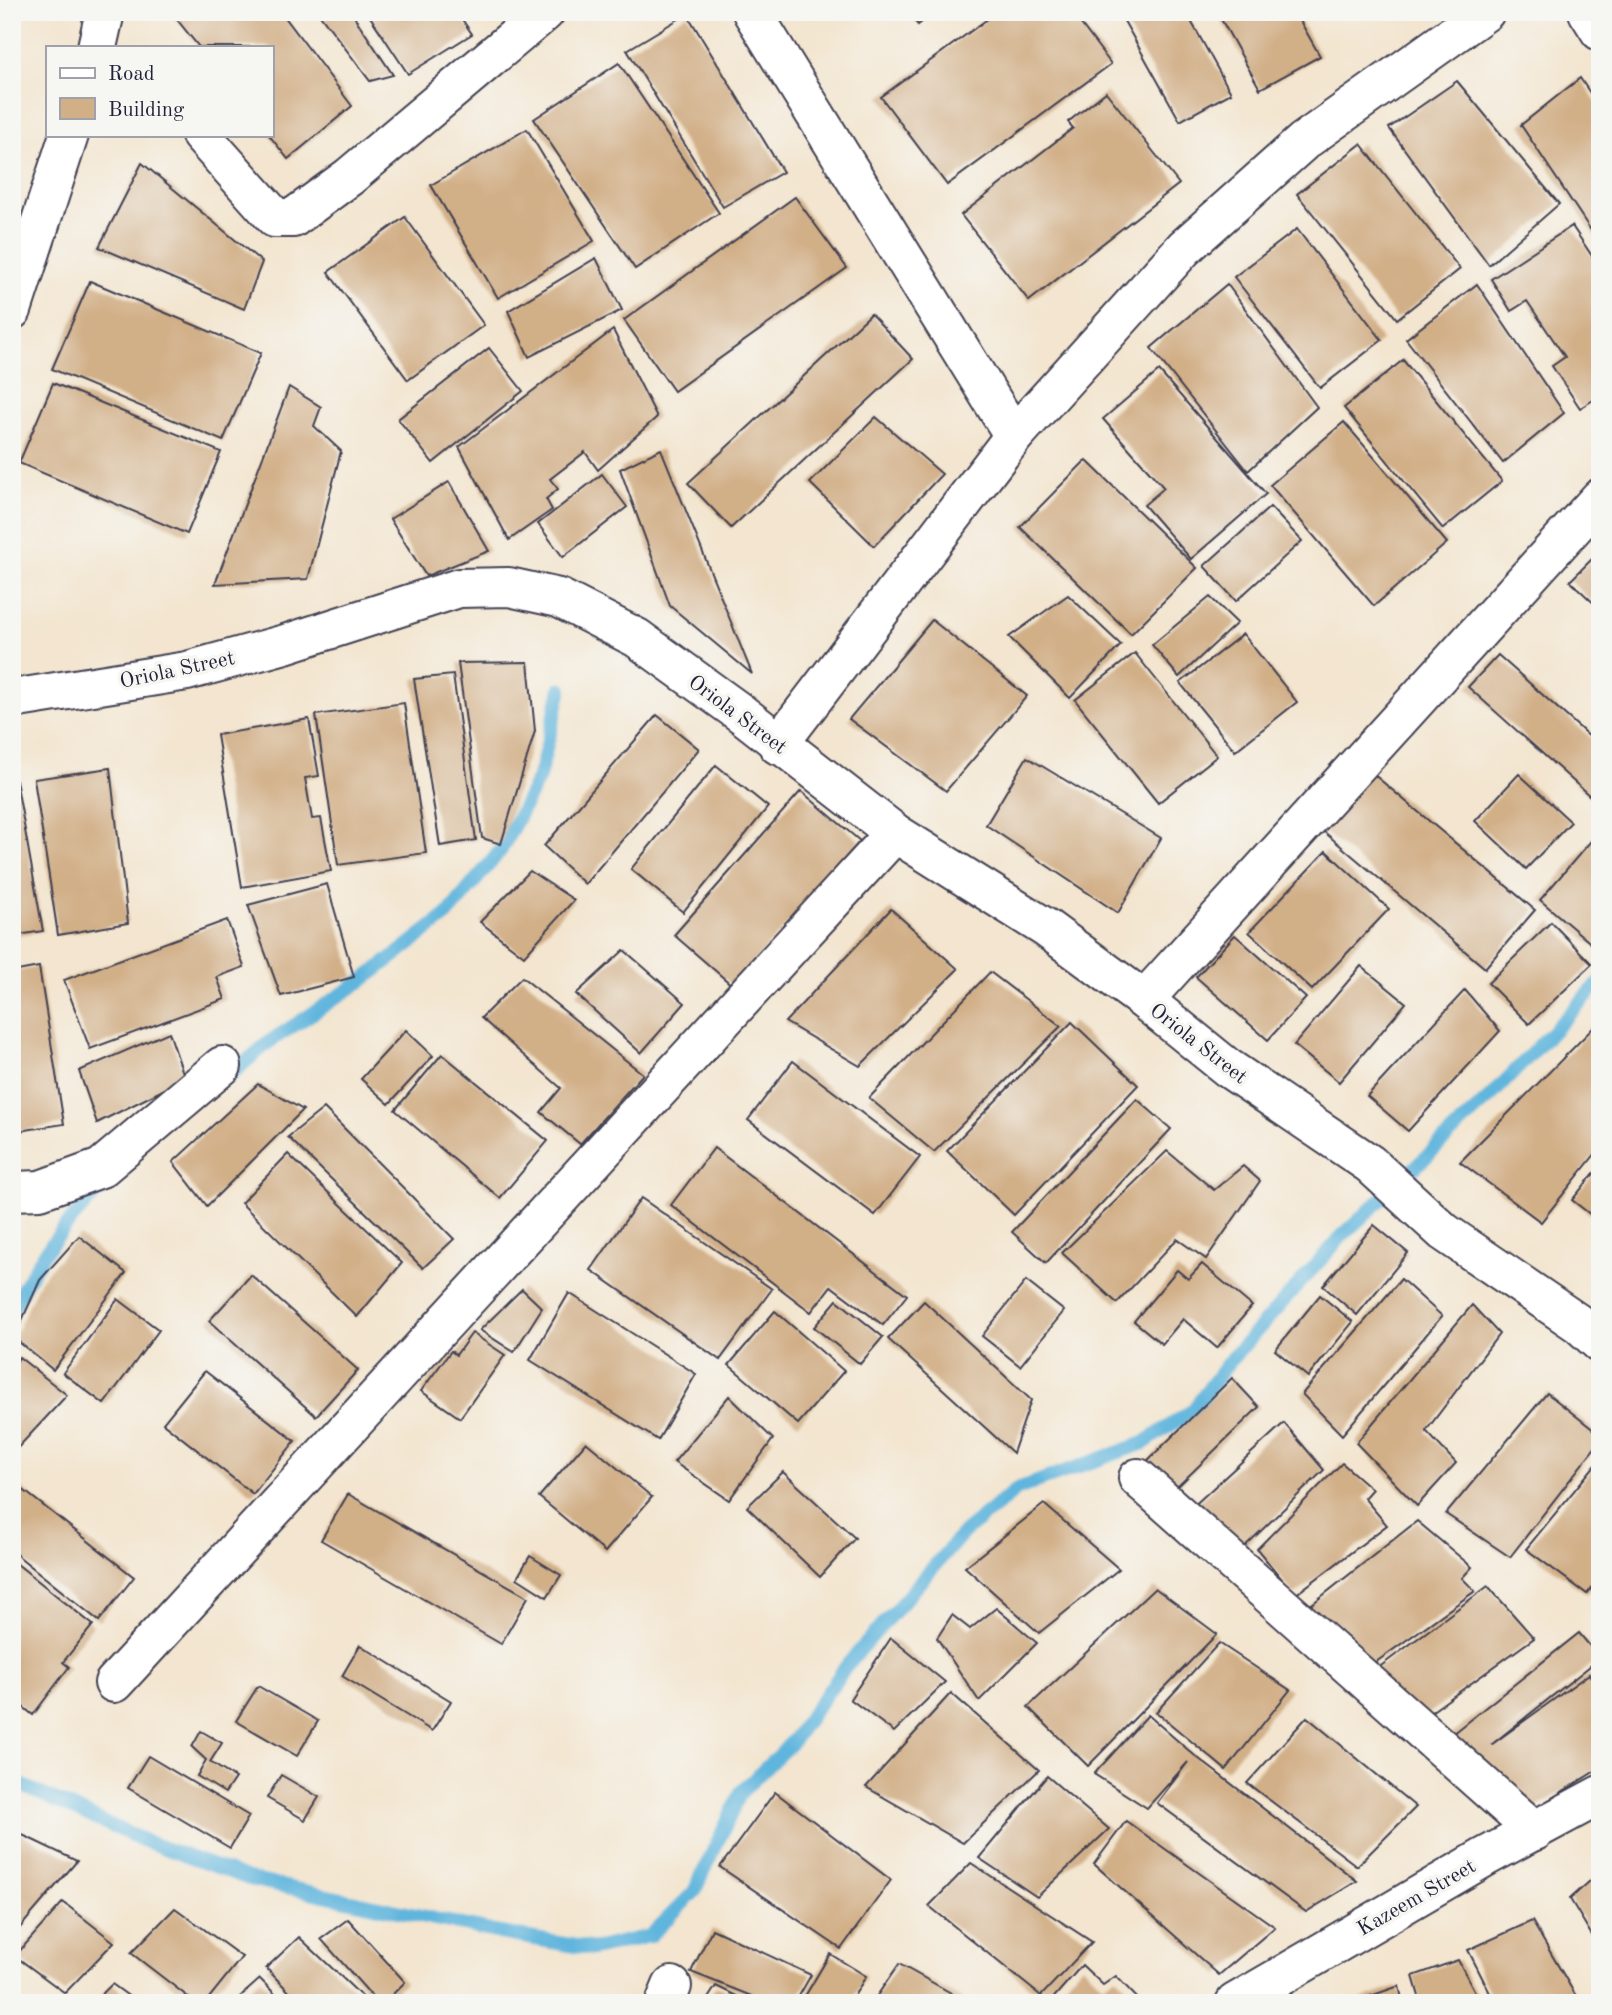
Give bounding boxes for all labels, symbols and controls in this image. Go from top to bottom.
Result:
legend [46,46,273,136]
text: Road [108,64,155,85]
text: Building [108,100,185,121]
street label: Oriola Street [118,648,237,693]
street label: Oriola Street [684,672,790,759]
street label: Oriola Street [1146,1000,1251,1088]
street label: Kazeem Street [1354,1856,1480,1941]

